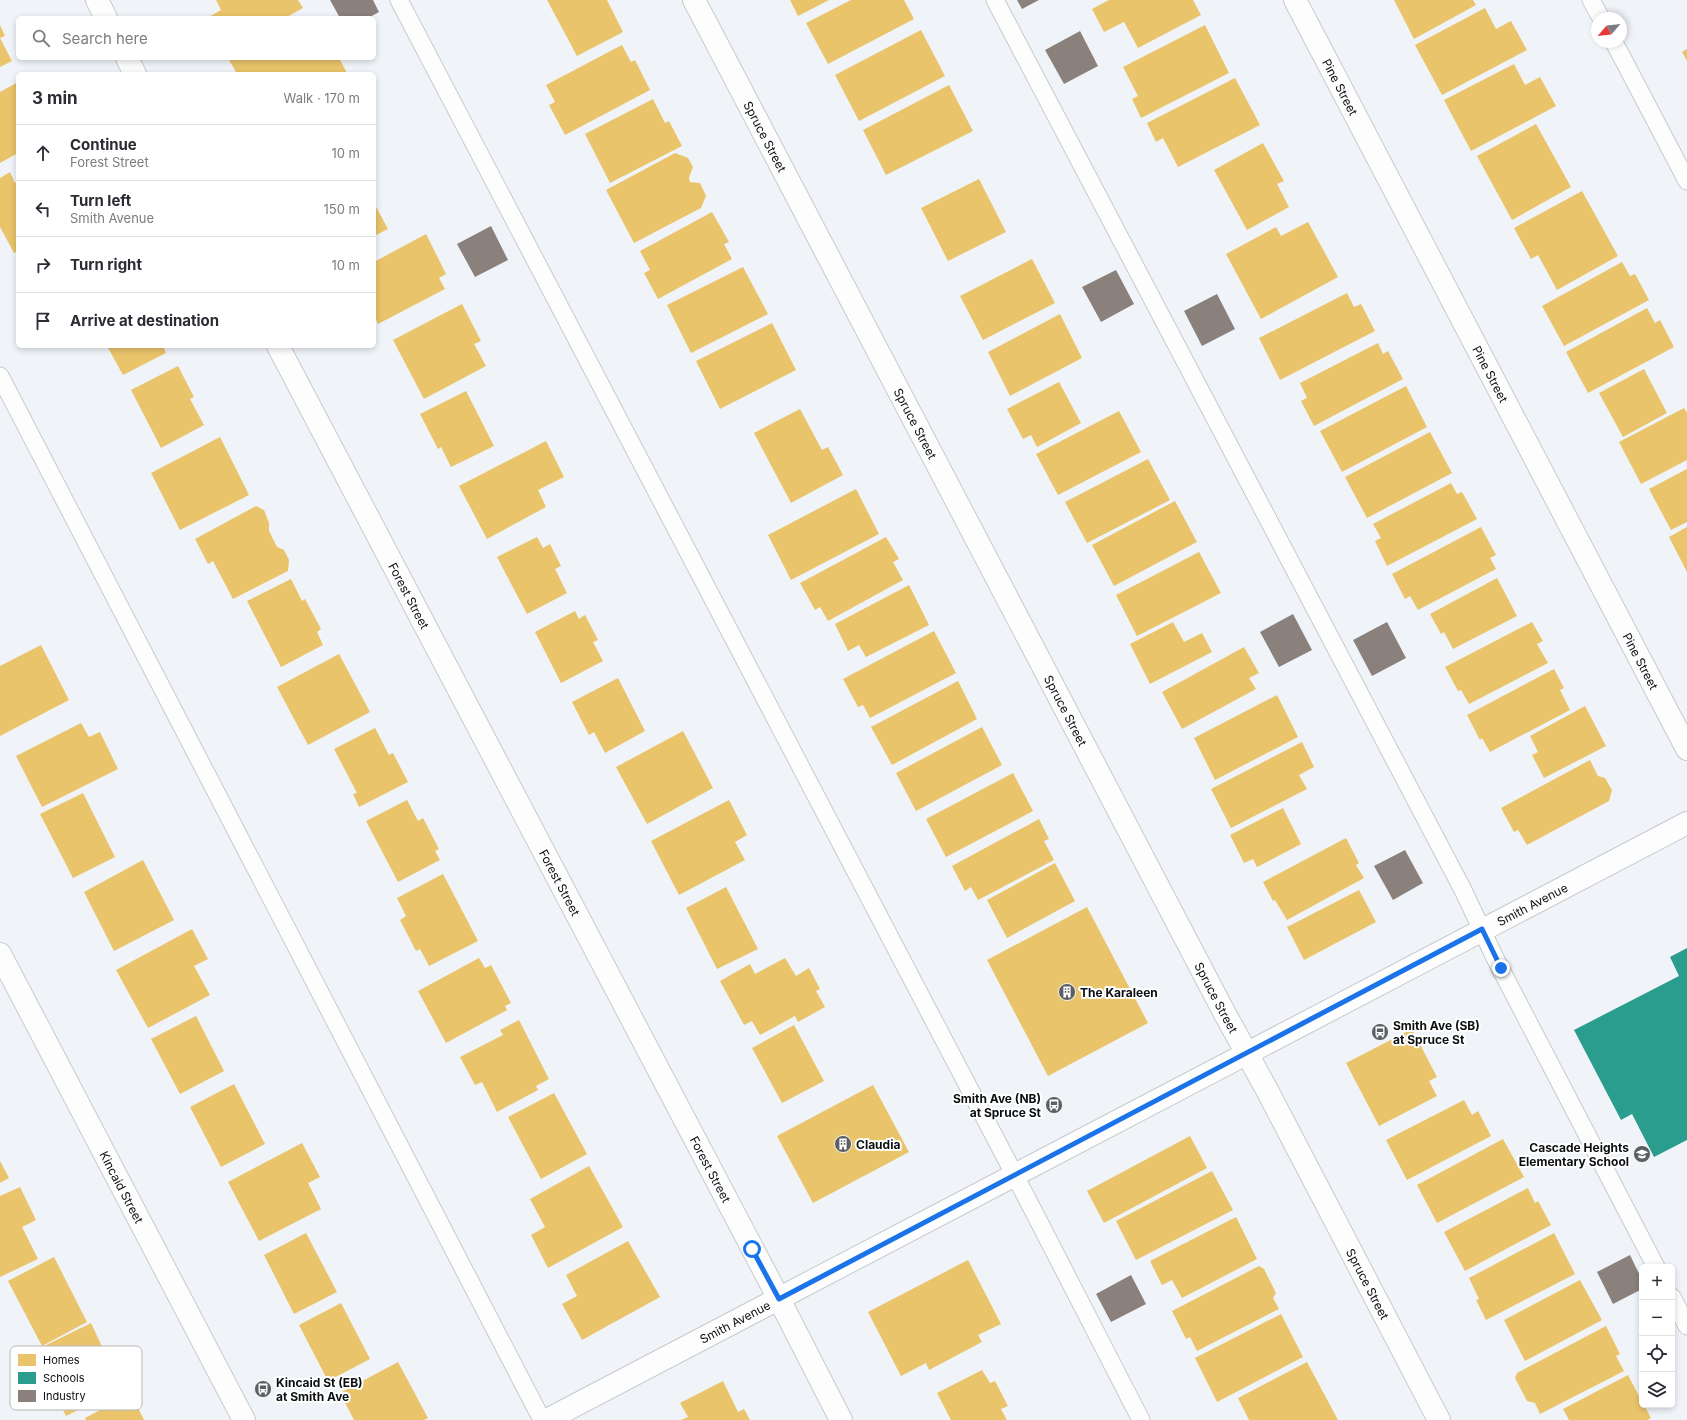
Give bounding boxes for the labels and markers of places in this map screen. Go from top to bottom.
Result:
building icon: The Karaleen [1057,982,1077,1002]
place label: The Karaleen [1080,985,1158,1000]
place label: Smith Ave (SB) at Spruce St [1393,1018,1480,1047]
bus stop icon: Smith Ave (SB) at Spruce St [1370,1022,1390,1042]
place label: Smith Ave (NB) at Spruce St [953,1091,1042,1120]
bus stop icon: Smith Ave (NB) at Spruce St [1044,1095,1064,1115]
building icon: Claudia [833,1134,853,1154]
place label: Claudia [856,1137,900,1152]
place label: Cascade Heights Elementary School [1519,1140,1629,1169]
school or university icon: Cascade Heights Elementary School [1632,1144,1652,1164]
place label: Kincaid St (EB) at Smith Ave [276,1375,363,1404]
bus stop icon: Kincaid St (EB) at Smith Ave [253,1379,273,1399]

